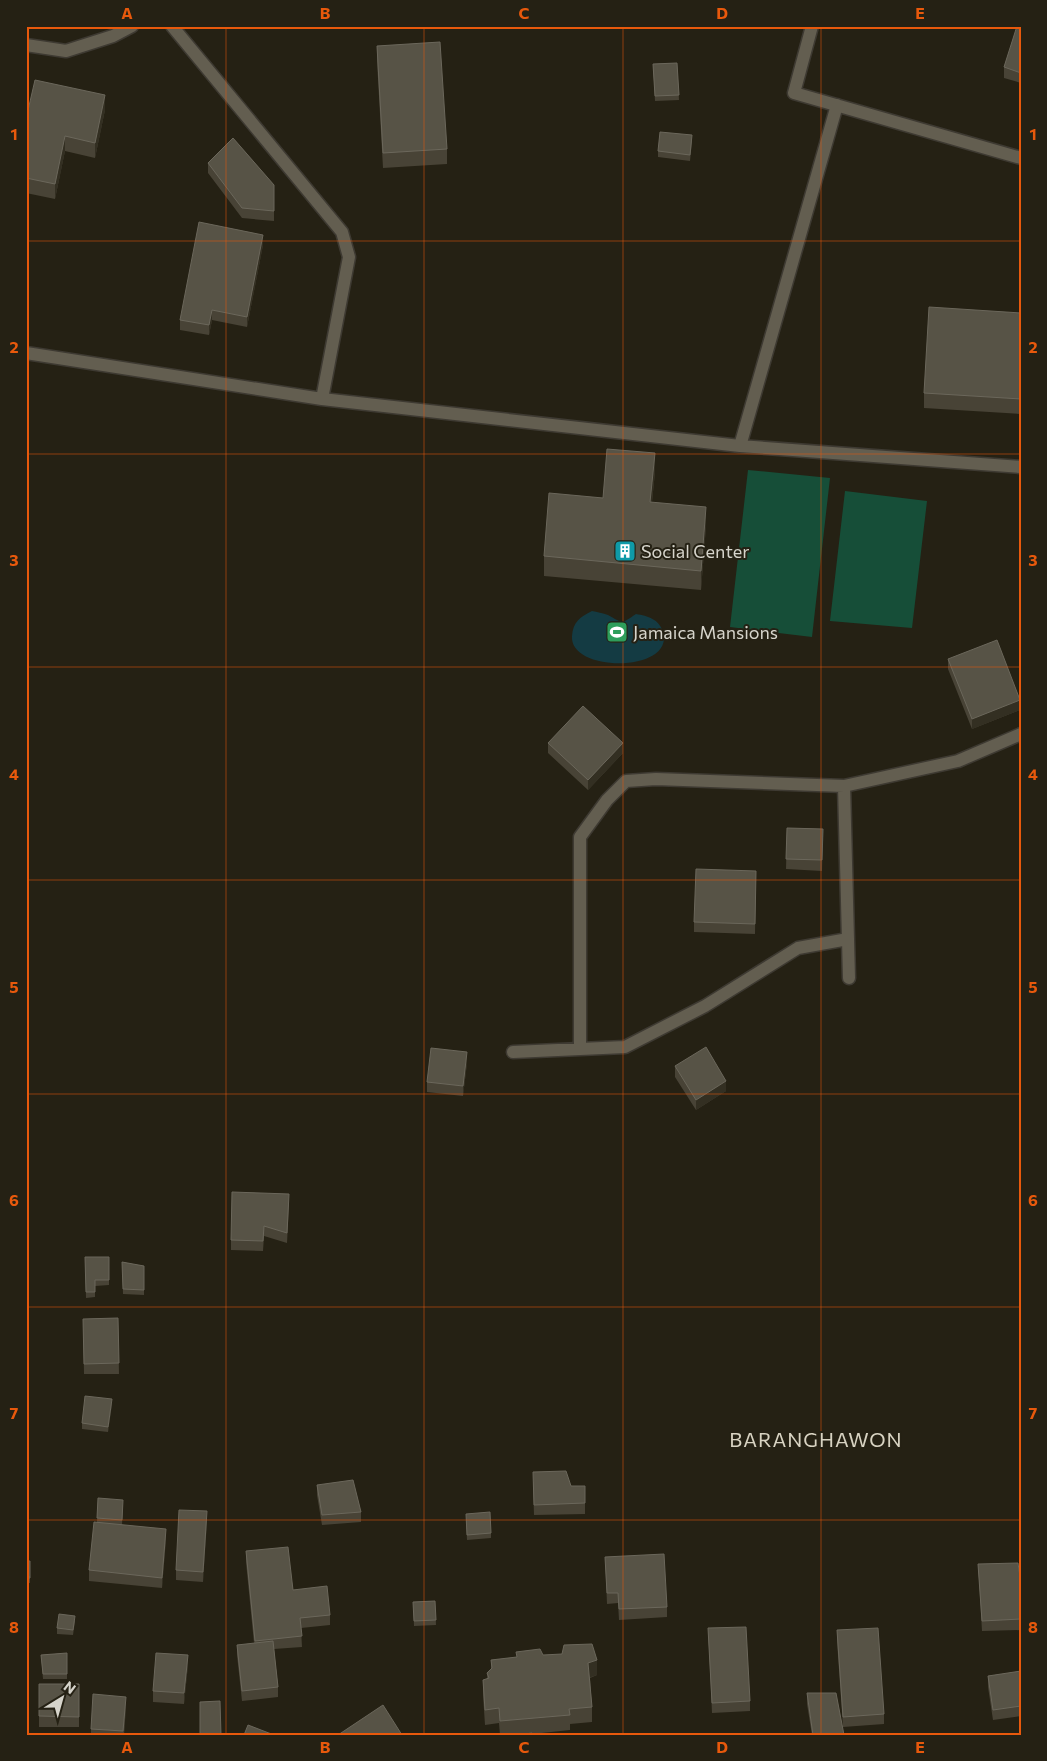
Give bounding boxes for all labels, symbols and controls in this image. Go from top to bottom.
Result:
text: A [121,3,133,22]
text: B [320,3,331,22]
text: C [519,3,530,22]
text: D [716,3,728,22]
text: E [915,3,925,22]
text: 1 [10,124,18,143]
text: 1 [1029,124,1037,143]
text: 2 [9,337,19,356]
text: 2 [1028,337,1038,356]
building icon: Social Center [613,539,637,563]
place label: Social Center [641,540,749,562]
text: 3 [9,550,19,569]
text: 3 [1028,550,1038,569]
sports icon: Jamaica Mansions [605,620,629,644]
place label: Jamaica Mansions [633,621,778,643]
text: 4 [9,764,19,783]
text: 4 [1028,764,1038,783]
text: 5 [9,977,19,996]
text: 5 [1028,977,1038,996]
text: 6 [9,1190,19,1209]
text: 6 [1028,1190,1038,1209]
text: 7 [10,1403,19,1422]
text: 7 [1029,1403,1038,1422]
district label: BARANGHAWON [729,1427,903,1451]
text: 8 [9,1617,19,1636]
text: 8 [1028,1617,1038,1636]
north arrow [38,1674,88,1724]
text: N [61,1677,79,1697]
text: A [121,1737,133,1756]
text: B [320,1737,331,1756]
text: C [519,1737,530,1756]
text: D [716,1737,728,1756]
text: E [915,1737,925,1756]

